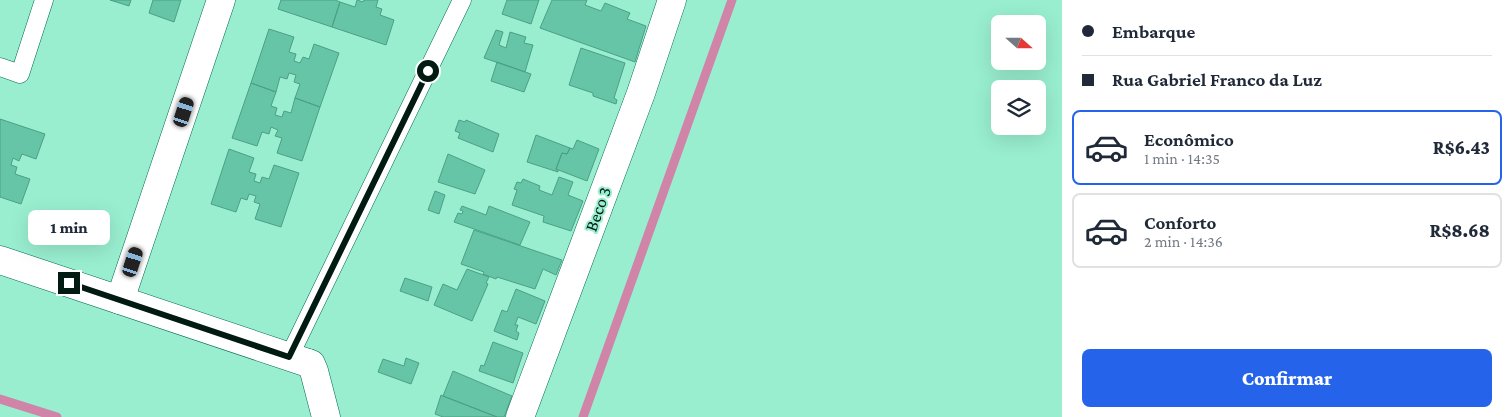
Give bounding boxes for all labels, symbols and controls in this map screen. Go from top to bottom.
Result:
north arrow [991,15,1046,70]
map controls [991,15,1046,135]
text: Embarque [1112,21,1195,42]
route start [417,60,439,82]
text: Rua Gabriel Franco da Luz [1112,69,1322,90]
button: layers [991,80,1046,135]
car [172,95,195,129]
icon: car [1084,125,1129,170]
text: Econômico [1144,129,1234,150]
text: R$6.43 [1433,137,1490,158]
text: 1 min · 14:35 [1144,150,1220,167]
street label: Beco 3 [581,184,615,234]
icon: car [1084,208,1129,253]
callout: 1 min [28,210,110,246]
text: Conforto [1144,212,1216,233]
text: 1 min [50,219,88,236]
text: R$8.68 [1430,220,1490,241]
text: 2 min · 14:36 [1144,233,1223,250]
car [121,245,144,279]
route end [58,272,80,294]
button: Confirmar [1082,349,1492,407]

